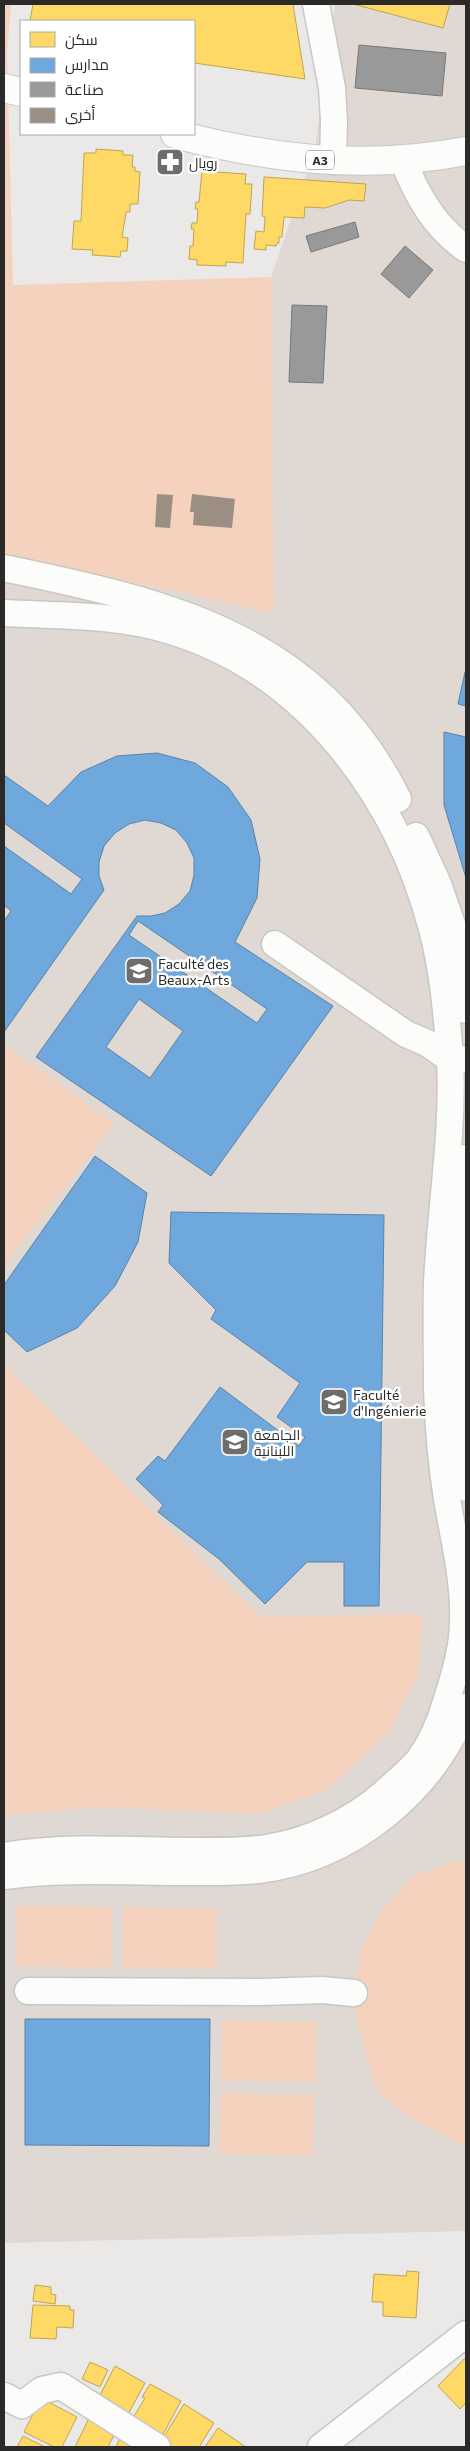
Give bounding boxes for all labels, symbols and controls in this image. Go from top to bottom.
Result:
legend [20,20,195,135]
text: سكن [65,30,98,50]
text: مدارس [65,55,109,75]
text: صناعة [65,80,104,98]
text: أخرى [65,105,95,125]
pharmacy icon: رويال [155,147,185,177]
road number: A3 [306,150,334,170]
place label: رويال [189,154,218,172]
place label: Faculté des Beaux-Arts [158,955,230,988]
school or university icon: Faculté des Beaux-Arts [124,956,154,986]
place label: Faculté d'Ingénierie [353,1386,426,1419]
school or university icon: Faculté d'Ingénierie [319,1387,349,1417]
place label: الجامعة اللبنانية [254,1426,300,1459]
school or university icon: الجامعة اللبنانية [220,1427,250,1457]

